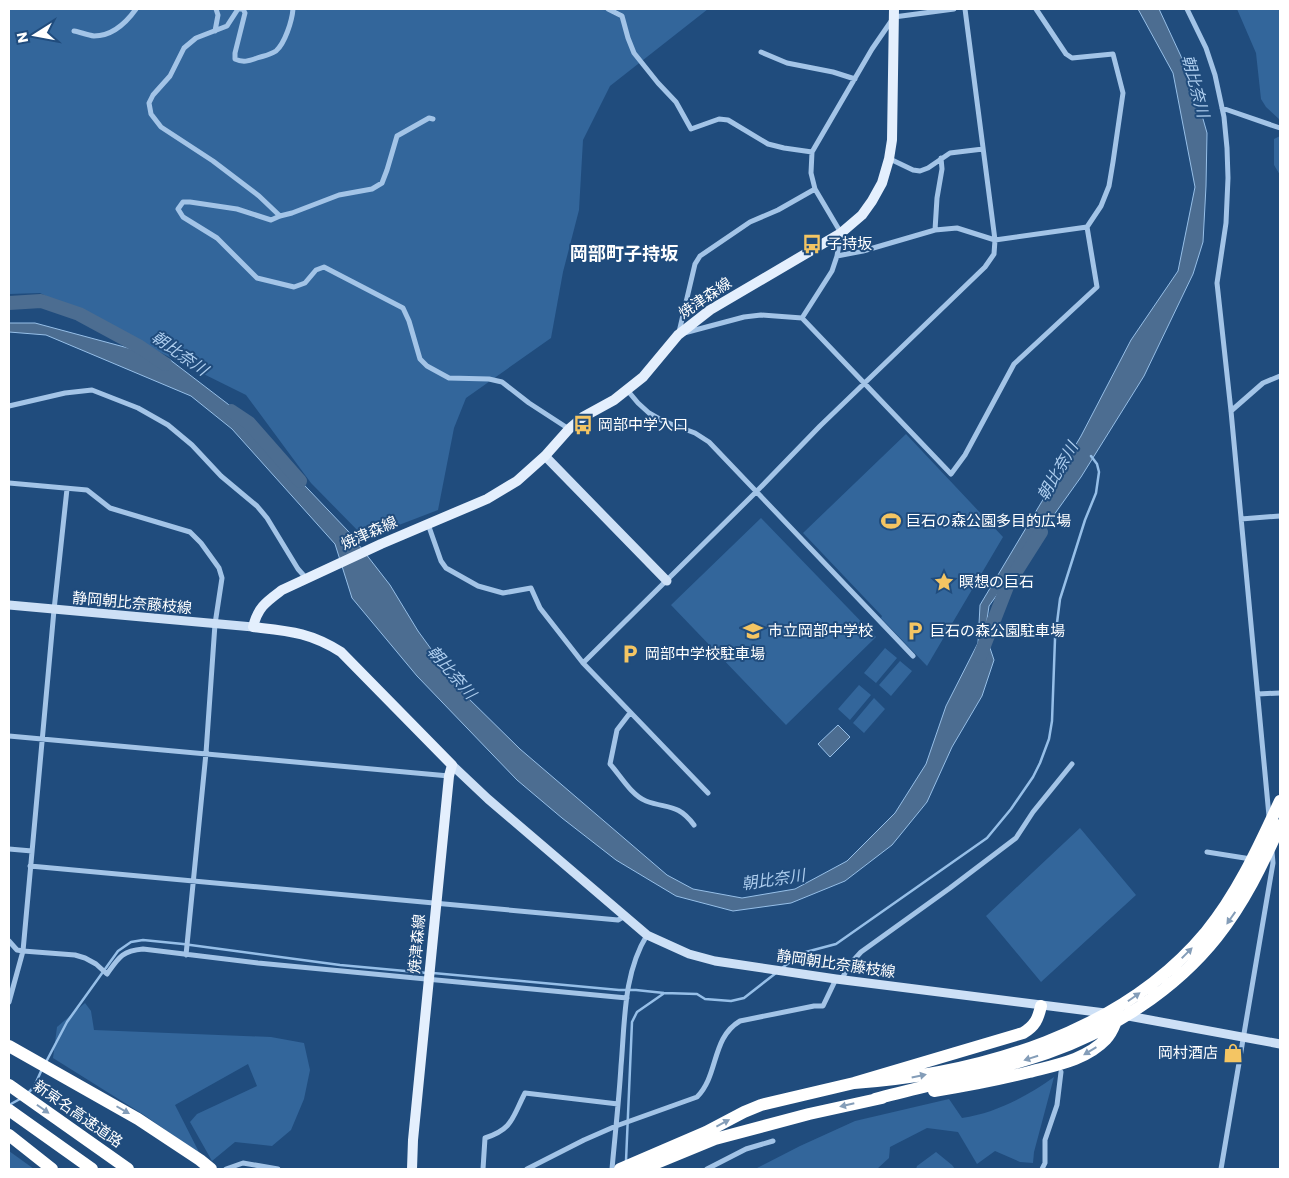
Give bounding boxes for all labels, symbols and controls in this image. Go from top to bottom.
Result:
north arrow [10,10,60,60]
text: N [11,30,33,45]
water label: 朝比奈川 [1176,52,1215,122]
bus stop icon: 子持坂 [801,233,823,255]
place label: 子持坂 [827,233,872,254]
district label: 岡部町子持坂 [570,241,679,266]
street label: 焼津森線 [674,272,735,323]
water label: 朝比奈川 [147,326,214,382]
bus stop icon: 岡部中学入口 [572,414,594,436]
place label: 岡部中学入口 [598,414,688,435]
water label: 朝比奈川 [1031,436,1084,505]
sports icon: 巨石の森公園多目的広場 [880,510,902,532]
place label: 巨石の森公園多目的広場 [906,510,1071,531]
street label: 焼津森線 [337,511,400,554]
place icon: 瞑想の巨石 [933,571,955,593]
place label: 瞑想の巨石 [959,571,1034,592]
street label: 静岡朝比奈藤枝線 [71,587,193,618]
school or university icon: 市立岡部中学校 [742,620,764,642]
place label: 市立岡部中学校 [768,620,873,641]
parking icon: 巨石の森公園駐車場 [904,620,926,642]
place label: 巨石の森公園駐車場 [930,620,1065,641]
water label: 朝比奈川 [422,641,483,706]
parking icon: 岡部中学校駐車場 [619,643,641,665]
place label: 岡部中学校駐車場 [645,643,765,664]
water label: 朝比奈川 [740,863,808,895]
one-way arrow [1226,911,1236,925]
street label: 焼津森線 [403,913,430,975]
street label: 静岡朝比奈藤枝線 [775,945,897,982]
one-way arrow [1181,948,1193,960]
one-way arrow [1128,992,1141,1002]
place label: 岡村酒店 [1158,1042,1218,1063]
shop icon: 岡村酒店 [1222,1042,1244,1064]
one-way arrow [1083,1047,1096,1056]
one-way arrow [1023,1055,1038,1062]
one-way arrow [912,1072,927,1080]
street label: 新東名高速道路 [29,1075,127,1152]
one-way arrow [839,1101,854,1109]
one-way arrow [37,1104,50,1114]
one-way arrow [116,1106,129,1115]
one-way arrow [716,1119,730,1127]

